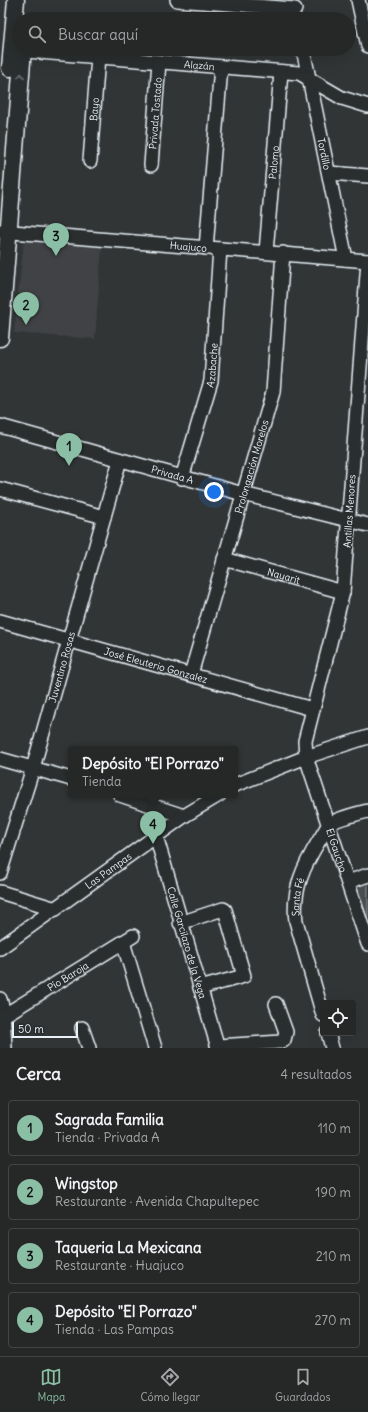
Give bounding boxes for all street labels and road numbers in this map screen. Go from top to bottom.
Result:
street label: Alazán [184,58,215,73]
street label: Privada Tostado [146,76,165,150]
street label: Bayo [87,97,102,121]
street label: Tordillo [314,137,334,172]
street label: Palomo [266,145,282,180]
street label: Huajuco [169,239,208,255]
street label: Azabache [203,343,221,389]
street label: Prolongación Morelos [232,418,272,515]
street label: Privada A [150,463,195,487]
street label: Antillas Menores [340,474,359,548]
street label: Nayarit [266,565,302,587]
street label: Juventino Rosas [46,630,78,704]
street label: José Eleuterio Gonzalez [103,645,209,686]
street label: El Gaucho [323,827,350,875]
street label: Las Pampas [83,850,135,892]
street label: Santa Fé [289,876,307,917]
street label: Calle Garcilazo de la Vega [164,885,209,1000]
street label: Pío Baroja [45,959,91,994]

